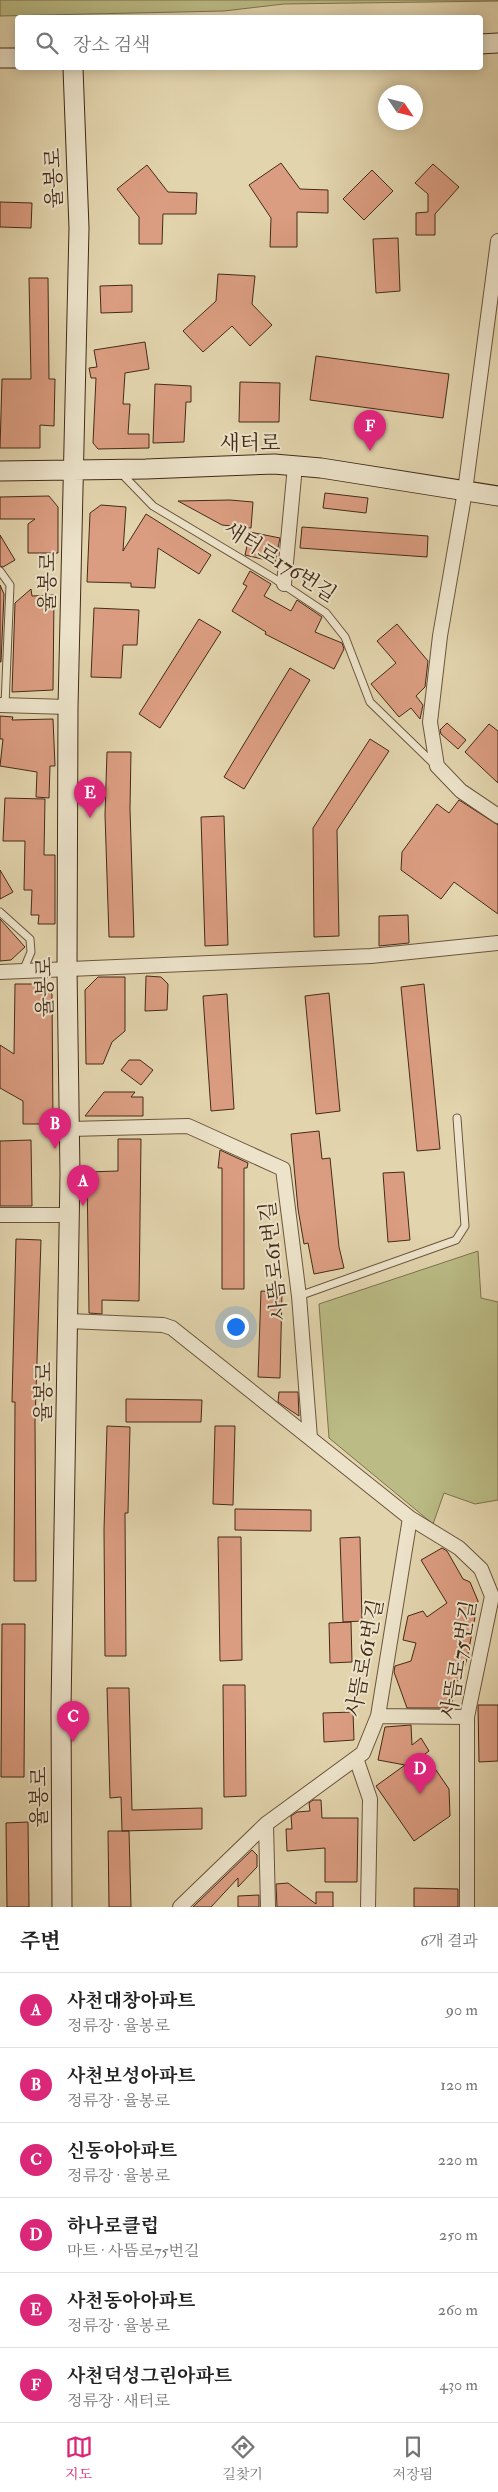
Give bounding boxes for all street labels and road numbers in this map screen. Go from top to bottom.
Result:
street label: 율봉로 [39,147,69,209]
street label: 새터로 [220,430,280,457]
street label: 새터로176번길 [218,516,342,608]
street label: 율봉로 [34,551,62,613]
street label: 율봉로 [31,956,59,1018]
street label: 사뜸로61번길 [254,1200,294,1322]
street label: 율봉로 [30,1361,58,1423]
street label: 사뜸로61번길 [340,1597,390,1719]
street label: 사뜸로75번길 [435,1598,483,1722]
street label: 율봉로 [26,1767,53,1827]

